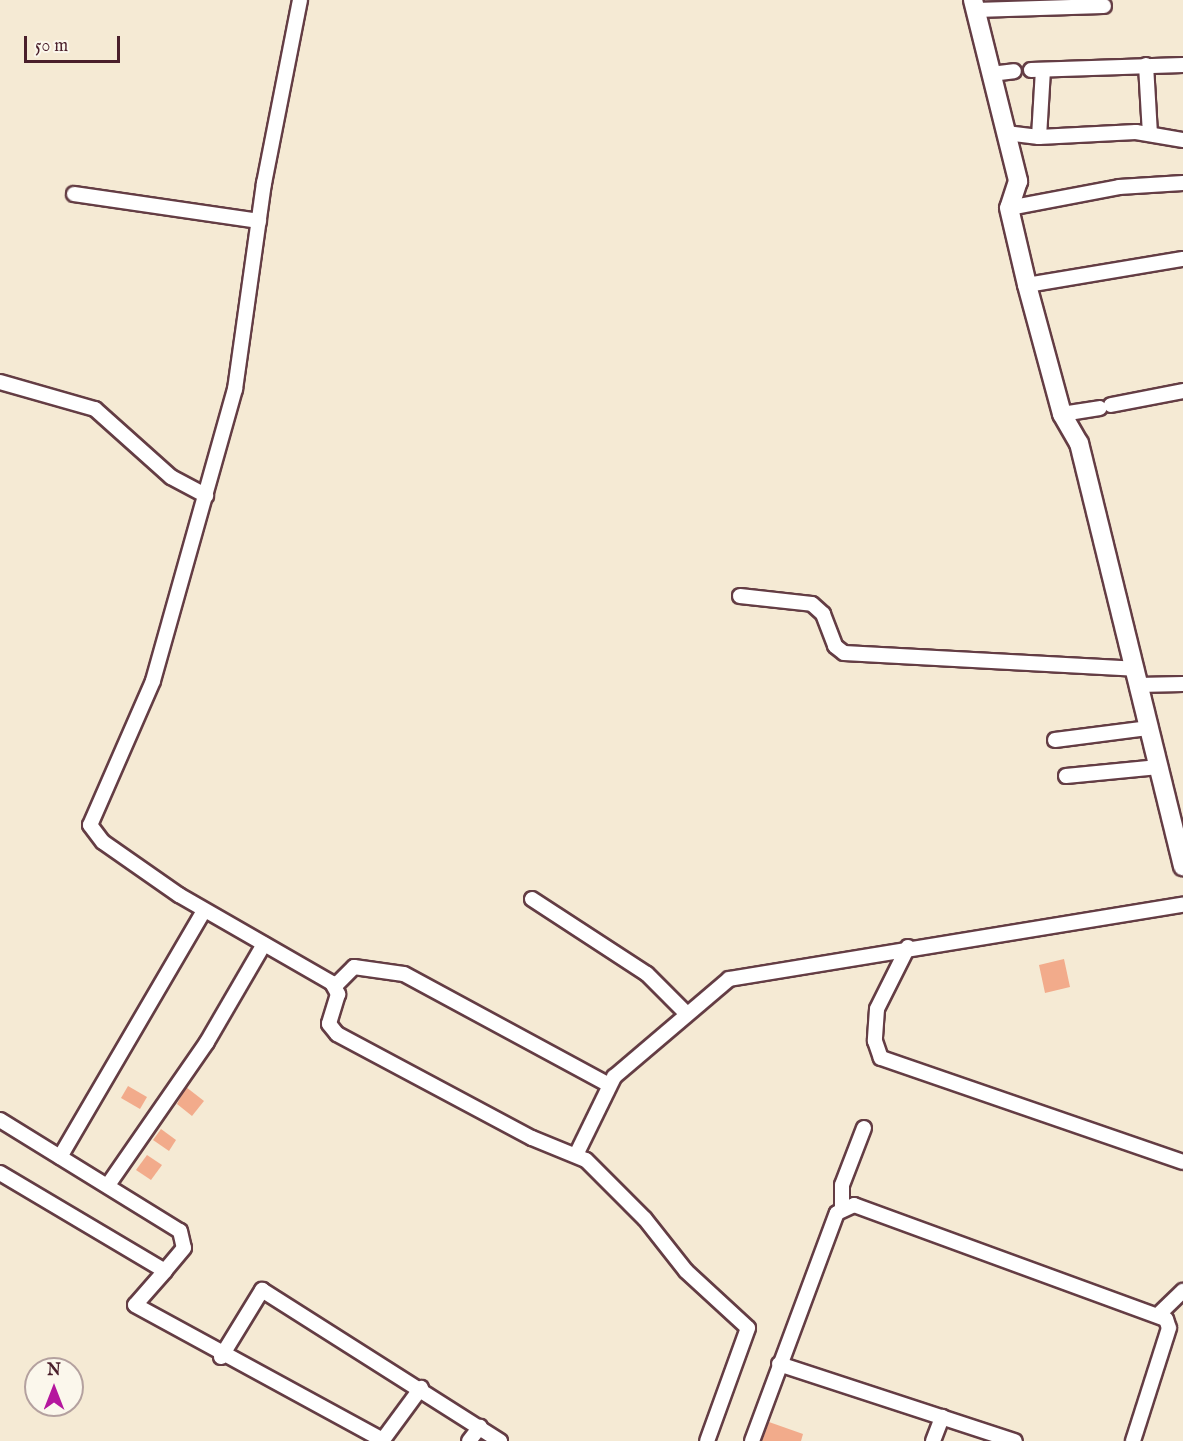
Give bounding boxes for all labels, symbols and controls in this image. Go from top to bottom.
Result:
scale bar [27,24,123,62]
text: 50 m [35,35,68,58]
north arrow [24,1357,84,1417]
text: N [47,1361,61,1381]

